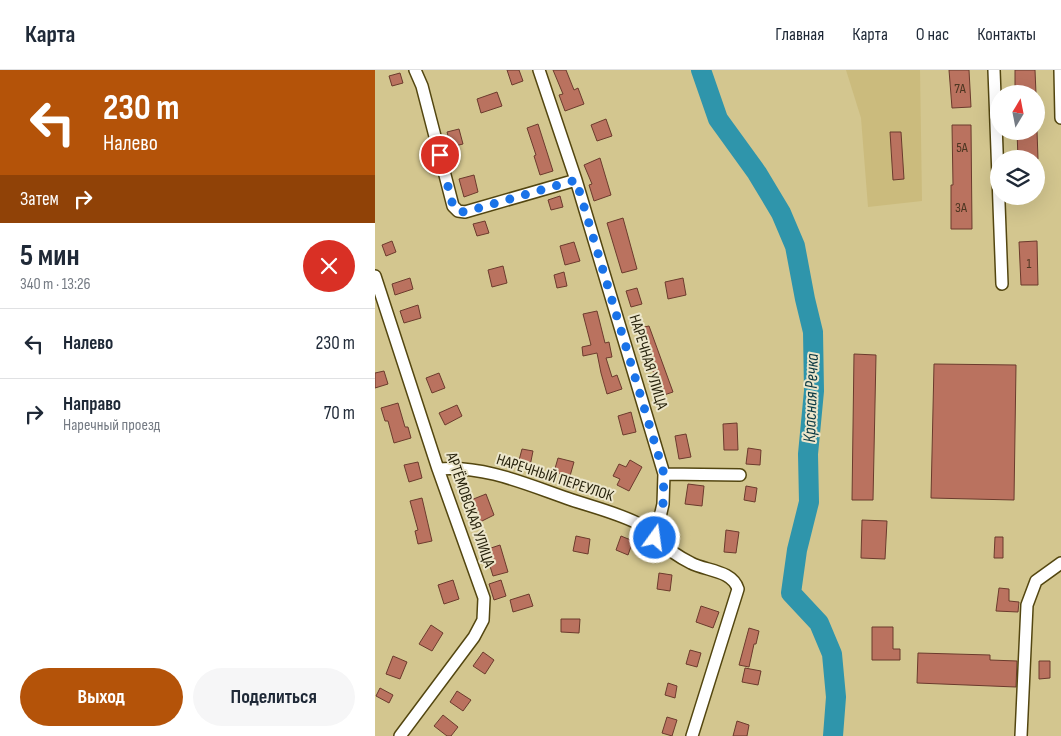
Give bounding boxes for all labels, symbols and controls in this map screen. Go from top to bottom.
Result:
text: Карта [25,20,75,49]
text: Главная [775,24,824,45]
text: Карта [852,24,888,45]
text: О нас [916,24,949,45]
text: Контакты [977,24,1036,45]
house number: 7А [954,80,967,97]
north arrow [990,85,1045,140]
map controls [990,85,1045,205]
text: 230 m [103,87,179,130]
icon: left [20,90,85,155]
text: Налево [103,130,158,157]
pin [419,134,461,176]
house number: 5А [956,139,969,156]
icon: arrive [426,141,454,169]
button: layers [990,150,1045,205]
icon: right [69,185,97,213]
text: Затем [20,188,59,211]
house number: 3А [955,199,968,216]
text: 5 мин [20,238,80,274]
button: close [303,240,355,292]
house number: 1 [1027,255,1032,272]
text: 340 m · 13:26 [20,275,91,294]
street label: НАРЕЧНАЯ УЛИЦА [625,312,671,412]
icon: left [20,330,48,358]
text: Налево [63,332,113,355]
text: 230 m [315,332,355,355]
water label: Красная Речка [799,352,823,443]
text: Направо [63,393,121,416]
icon: right [20,400,48,428]
text: 70 m [324,402,355,425]
text: Наречный проезд [63,416,160,435]
street label: АРТЁМОВСКАЯ УЛИЦА [441,449,499,570]
street label: НАРЕЧНЫЙ ПЕРЕУЛОК [494,450,617,506]
position arrow [628,511,680,563]
button: Выход [20,668,183,726]
button: Поделиться [193,668,355,726]

